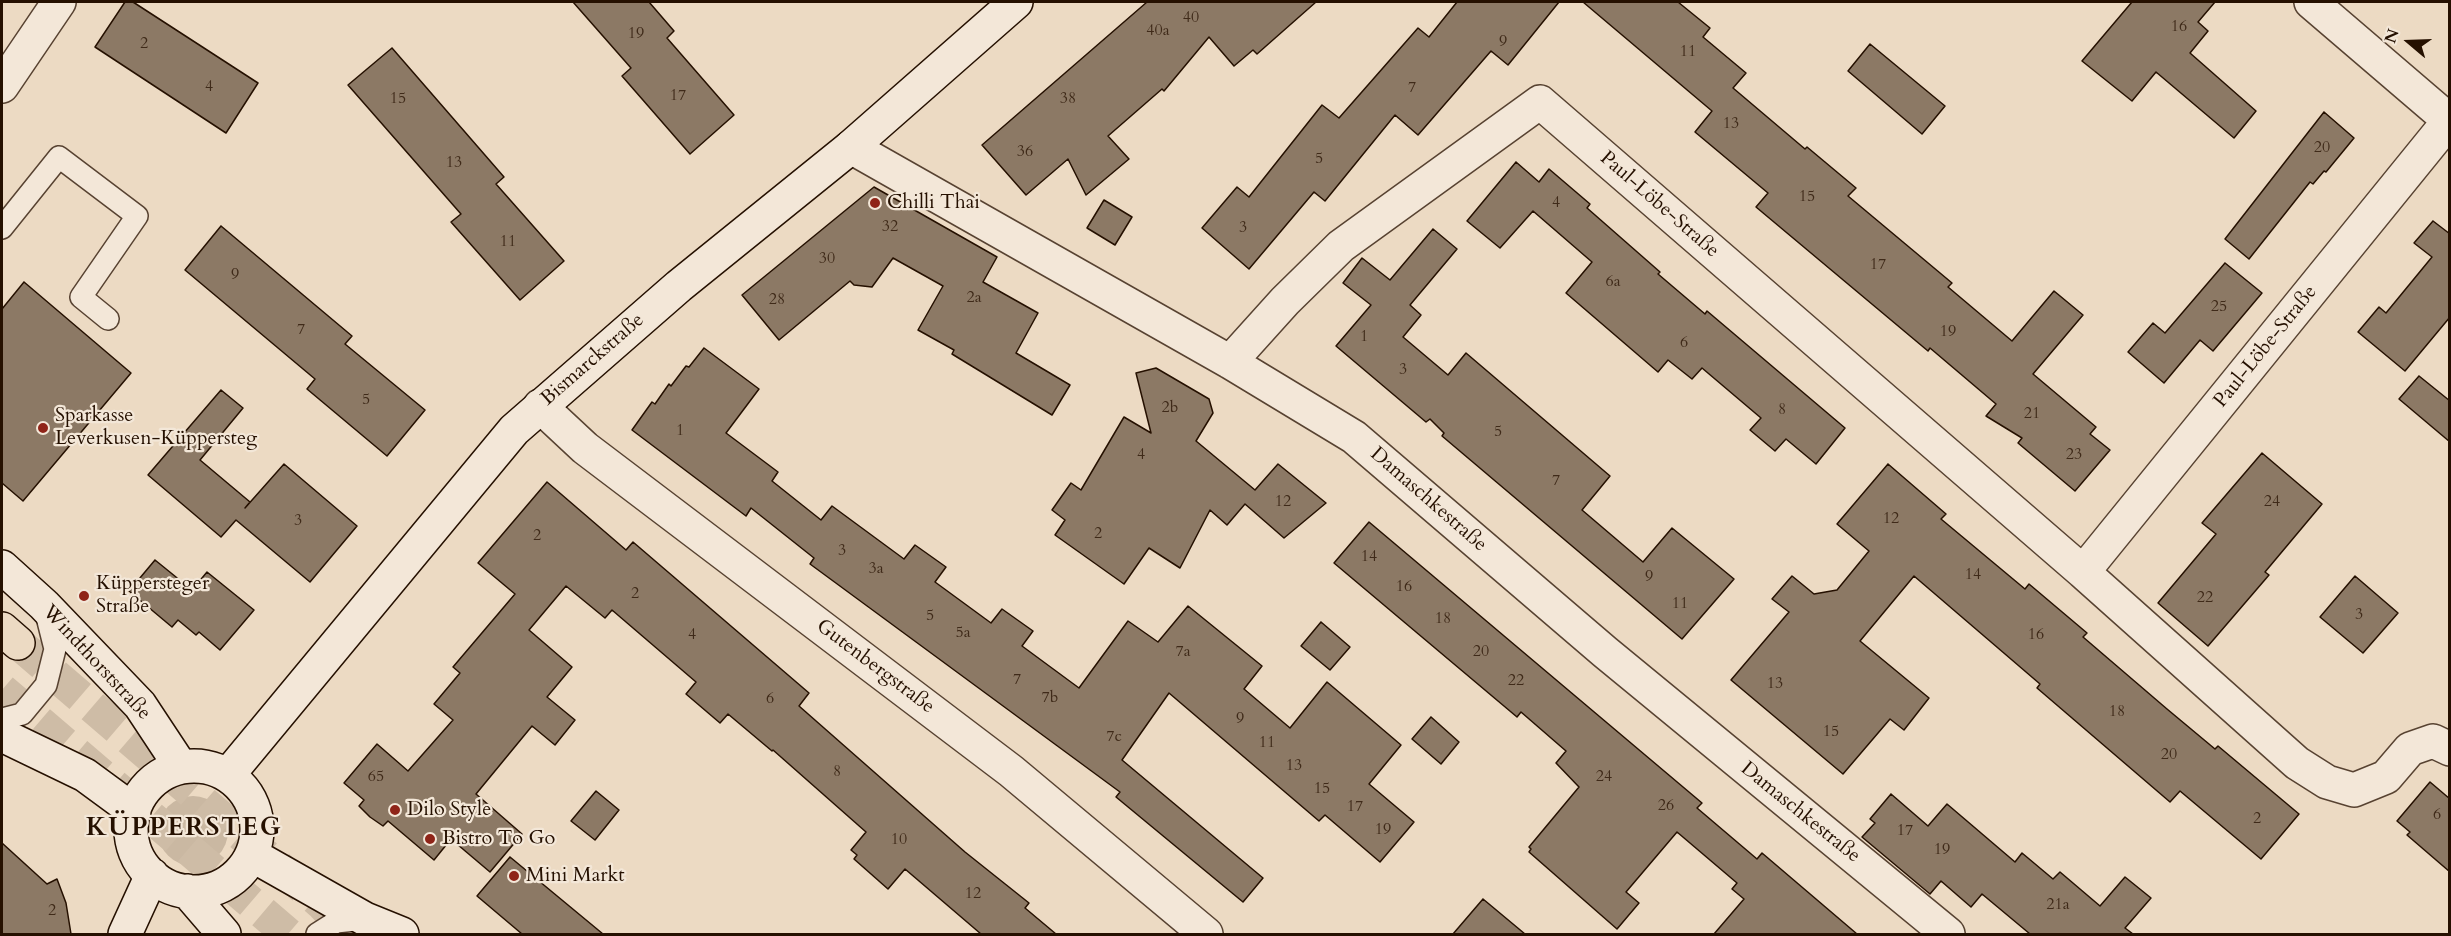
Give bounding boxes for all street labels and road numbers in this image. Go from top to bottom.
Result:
street label: Paul-Löbe-Straße [1594,147,1724,263]
street label: Paul-Löbe-Straße [2209,281,2323,413]
street label: Bismarckstraße [537,309,649,411]
street label: Damaschkestraße [1365,443,1491,557]
street label: Windthorststraße [37,601,155,725]
street label: Gutenbergstraße [811,615,939,719]
street label: Damaschkestraße [1735,757,1865,869]

